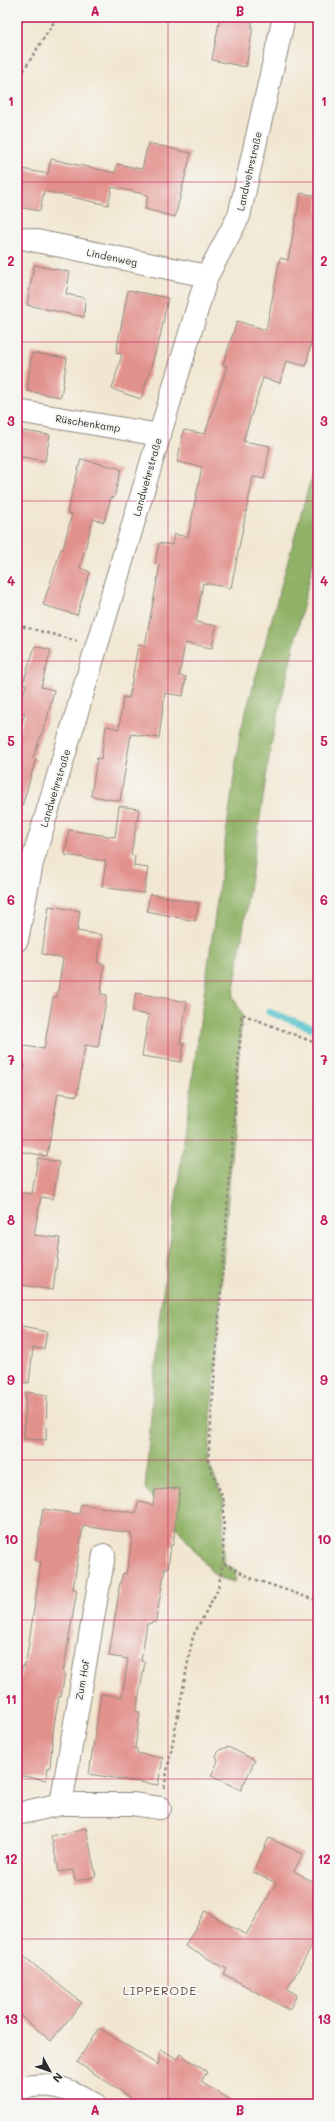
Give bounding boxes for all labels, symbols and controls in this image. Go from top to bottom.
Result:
text: A [90,2,100,19]
text: B [236,2,245,19]
text: 1 [8,92,14,109]
text: 1 [321,92,327,109]
street label: Landwehrstraße [233,130,265,212]
street label: Lindenweg [85,245,139,269]
text: 2 [7,252,15,269]
text: 2 [320,252,328,269]
street label: Rüschenkamp [54,411,122,435]
text: 3 [7,412,15,429]
text: 3 [320,412,328,429]
street label: Landwehrstraße [129,436,165,518]
text: 4 [7,572,15,589]
text: 4 [320,572,328,589]
text: 5 [7,732,15,749]
text: 5 [320,732,328,749]
street label: Landwehrstraße [36,747,74,829]
text: 6 [7,891,15,908]
text: 6 [320,891,328,908]
text: 7 [7,1051,15,1068]
text: 7 [320,1051,328,1068]
text: 8 [7,1211,15,1228]
text: 8 [320,1211,328,1228]
text: 9 [7,1371,15,1388]
text: 9 [320,1371,328,1388]
text: 10 [4,1530,18,1547]
text: 10 [317,1530,331,1547]
street label: Zum Hof [72,1658,93,1701]
text: 11 [5,1690,17,1707]
text: 11 [318,1690,330,1707]
text: 12 [4,1850,18,1867]
text: 12 [317,1850,331,1867]
district label: LIPPERODE [123,1982,197,1998]
text: 13 [4,2010,18,2027]
text: 13 [317,2010,331,2027]
north arrow [30,2051,70,2091]
text: N [50,2070,66,2086]
text: A [90,2101,100,2118]
text: B [236,2101,245,2118]

